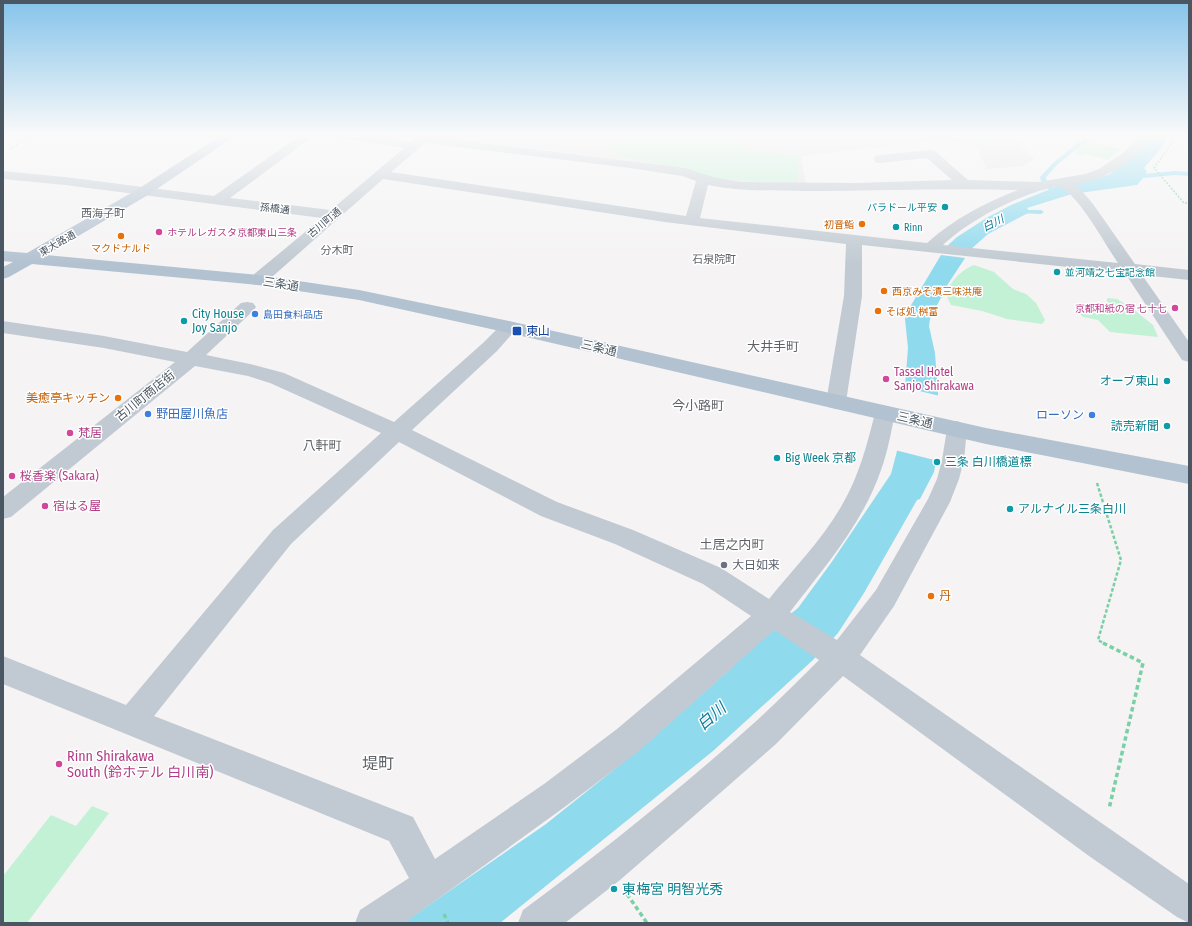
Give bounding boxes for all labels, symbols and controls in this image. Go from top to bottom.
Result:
street label: 孫橋通 [259,201,290,217]
place label: パラドール平安 [867,202,937,214]
marker: パラドール平安 [940,202,950,212]
street label: 古川町通 [305,205,344,240]
district label: 西海子町 [81,207,125,220]
water label: 白川 [980,212,1007,234]
place label: 初音鮨 [824,219,854,231]
marker: 初音鮨 [857,219,867,229]
marker: Rinn [891,222,901,232]
place label: Rinn [904,222,923,234]
marker: ホテルレガスタ京都東山三条 [154,227,164,237]
place label: ホテルレガスタ京都東山三条 [167,227,297,239]
street label: 東大路通 [37,229,78,259]
marker: マクドナルド [116,231,126,241]
place label: マクドナルド [91,243,151,255]
district label: 分木町 [321,244,354,257]
district label: 石泉院町 [692,253,736,266]
marker: 並河靖之七宝記念館 [1052,267,1062,277]
place label: 並河靖之七宝記念館 [1065,267,1155,279]
street label: 三条通 [262,274,300,294]
marker: 西京みそ漬三味洪庵 [879,286,889,296]
place label: 西京みそ漬三味洪庵 [892,286,982,298]
place label: 京都和紙の宿 七十七 [1075,303,1167,315]
marker: 京都和紙の宿 七十七 [1170,303,1180,313]
marker: そば処 桝富 [873,306,883,316]
place label: そば処 桝富 [886,306,938,318]
place label: City House Joy Sanjo [192,307,244,335]
marker: 島田食料品店 [250,309,260,319]
place label: 島田食料品店 [263,309,323,321]
marker: City House Joy Sanjo [179,316,189,326]
place label: 東山 [526,324,550,338]
marker: 東山 [511,325,523,337]
street label: 三条通 [580,337,618,359]
district label: 大井手町 [747,339,799,354]
place label: Tassel Hotel Sanjo Shirakawa [894,365,974,393]
street label: 古川町商店街 [113,368,177,424]
marker: Tassel Hotel Sanjo Shirakawa [881,374,891,384]
place label: オーブ東山 [1100,374,1159,388]
marker: オーブ東山 [1162,376,1172,386]
place label: 美癒亭キッチン [26,391,110,405]
marker: 美癒亭キッチン [113,393,123,403]
district label: 今小路町 [672,398,724,413]
place label: 野田屋川魚店 [156,407,228,421]
place label: ローソン [1036,408,1084,422]
marker: 野田屋川魚店 [143,409,153,419]
street label: 三条通 [896,409,934,431]
marker: ローソン [1087,410,1097,420]
place label: 読売新聞 [1111,419,1159,433]
marker: 読売新聞 [1162,421,1172,431]
place label: 梵居 [78,426,102,440]
marker: 梵居 [65,428,75,438]
district label: 八軒町 [302,438,342,453]
place label: Big Week 京都 [785,451,856,465]
marker: Big Week 京都 [772,453,782,463]
place label: 三条 白川橋道標 [945,455,1032,469]
marker: 三条 白川橋道標 [932,457,942,467]
place label: 桜香楽 (Sakara) [20,469,99,483]
marker: 桜香楽 (Sakara) [7,471,17,481]
place label: 宿はる屋 [53,499,101,513]
marker: 宿はる屋 [40,501,50,511]
place label: アルナイル三条白川 [1018,502,1126,516]
marker: アルナイル三条白川 [1005,504,1015,514]
district label: 土居之内町 [699,537,765,552]
place label: 大日如来 [732,558,780,572]
marker: 大日如来 [719,560,729,570]
place label: 丹 [939,589,951,603]
marker: 丹 [926,591,936,601]
water label: 白川 [693,697,731,734]
place label: Rinn Shirakawa South (鈴ホテル 白川南) [67,748,213,781]
district label: 堤町 [362,754,394,773]
marker: Rinn Shirakawa South (鈴ホテル 白川南) [54,759,64,769]
place label: 東梅宮 明智光秀 [622,881,723,898]
marker: 東梅宮 明智光秀 [609,884,619,894]

